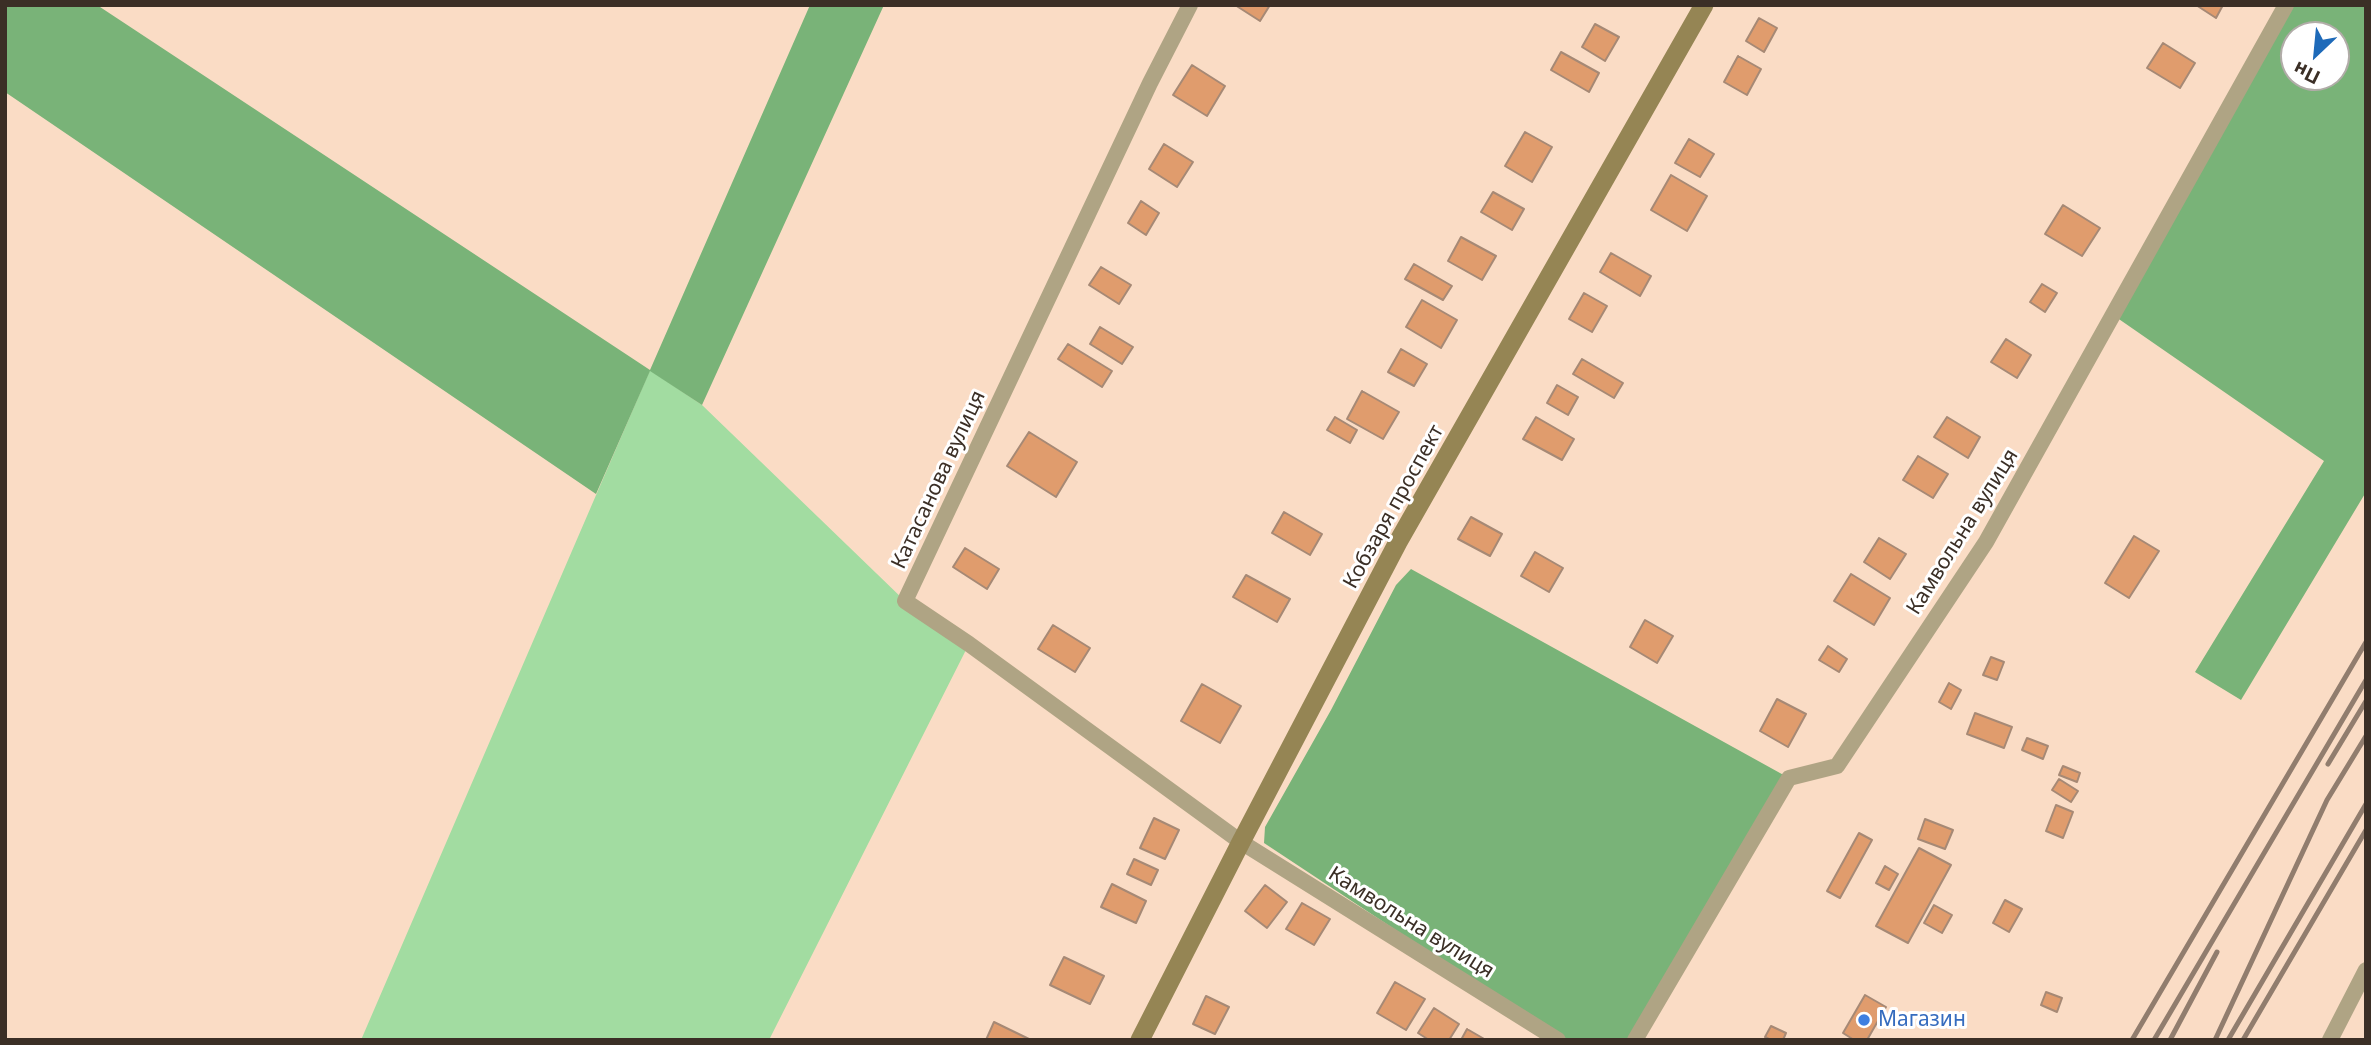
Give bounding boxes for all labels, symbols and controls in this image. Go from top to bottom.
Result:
north arrow [2280,21,2350,91]
text: Пн [2289,55,2324,91]
street label: Катасанова вулиця [887,387,991,573]
street label: Кобзаря проспект [1339,421,1449,593]
street label: Камвольна вулиця [1902,445,2024,619]
street label: Камвольна вулиця [1324,862,1498,984]
place label: Магазин [1878,1007,1966,1033]
marker: Магазин [1856,1012,1872,1028]

